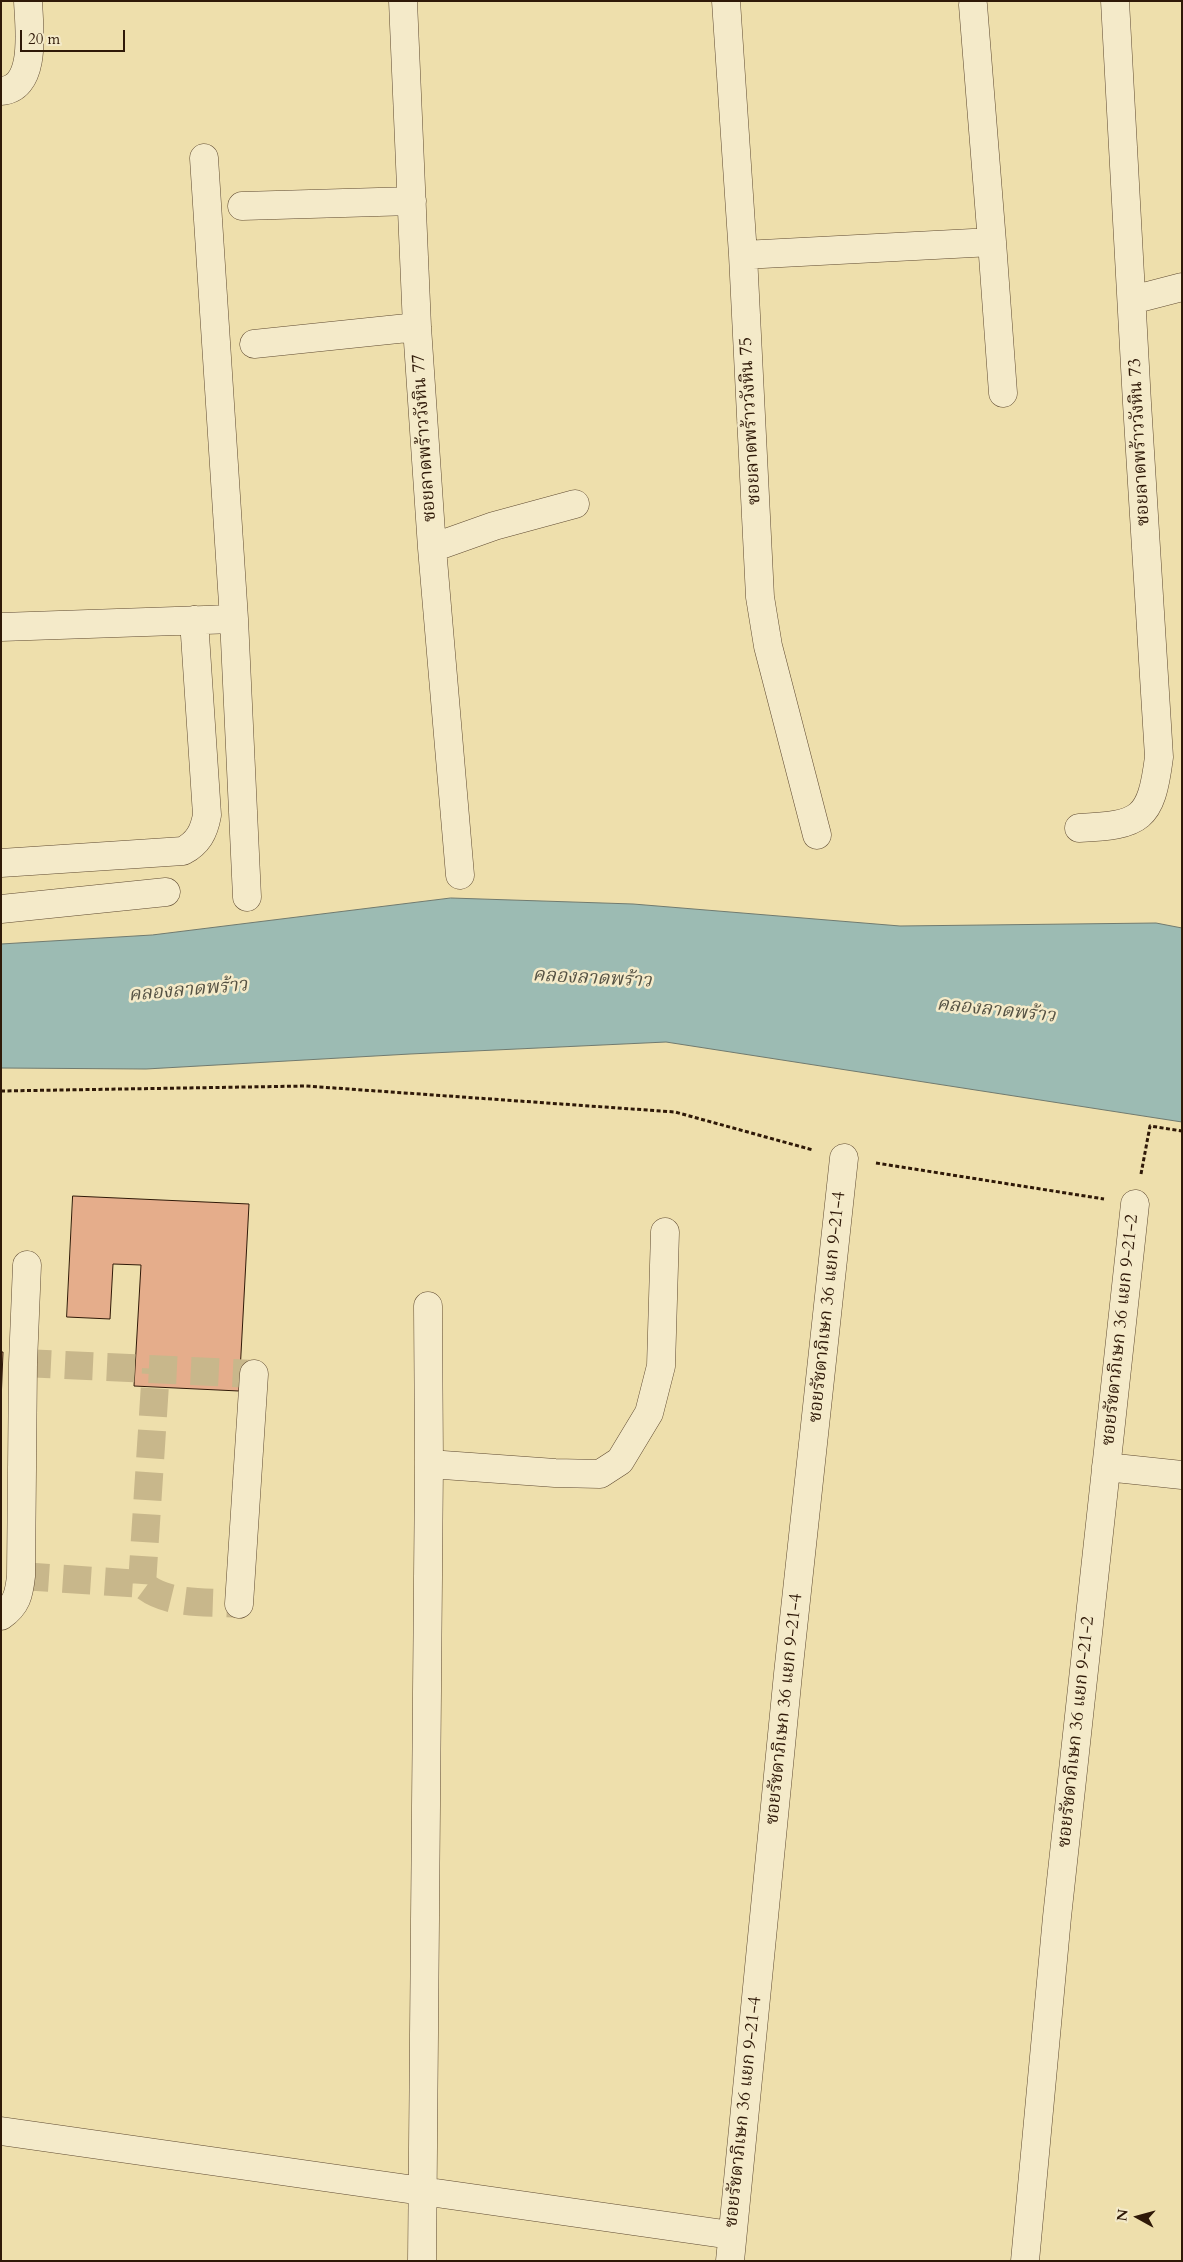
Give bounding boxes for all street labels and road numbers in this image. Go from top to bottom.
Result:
street label: ซอยลาดพร้าววังหิน 75 [736,336,766,506]
street label: ซอยลาดพร้าววังหิน 77 [408,353,442,523]
street label: ซอยลาดพร้าววังหิน 73 [1125,357,1155,527]
street label: ซอยรัชดาภิเษก 36 แยก 9-21-4 [805,1190,851,1424]
street label: ซอยรัชดาภิเษก 36 แยก 9-21-2 [1098,1213,1144,1447]
street label: ซอยรัชดาภิเษก 36 แยก 9-21-4 [762,1592,808,1826]
street label: ซอยรัชดาภิเษก 36 แยก 9-21-2 [1054,1615,1100,1849]
street label: ซอยรัชดาภิเษก 36 แยก 9-21-4 [721,1995,767,2229]

